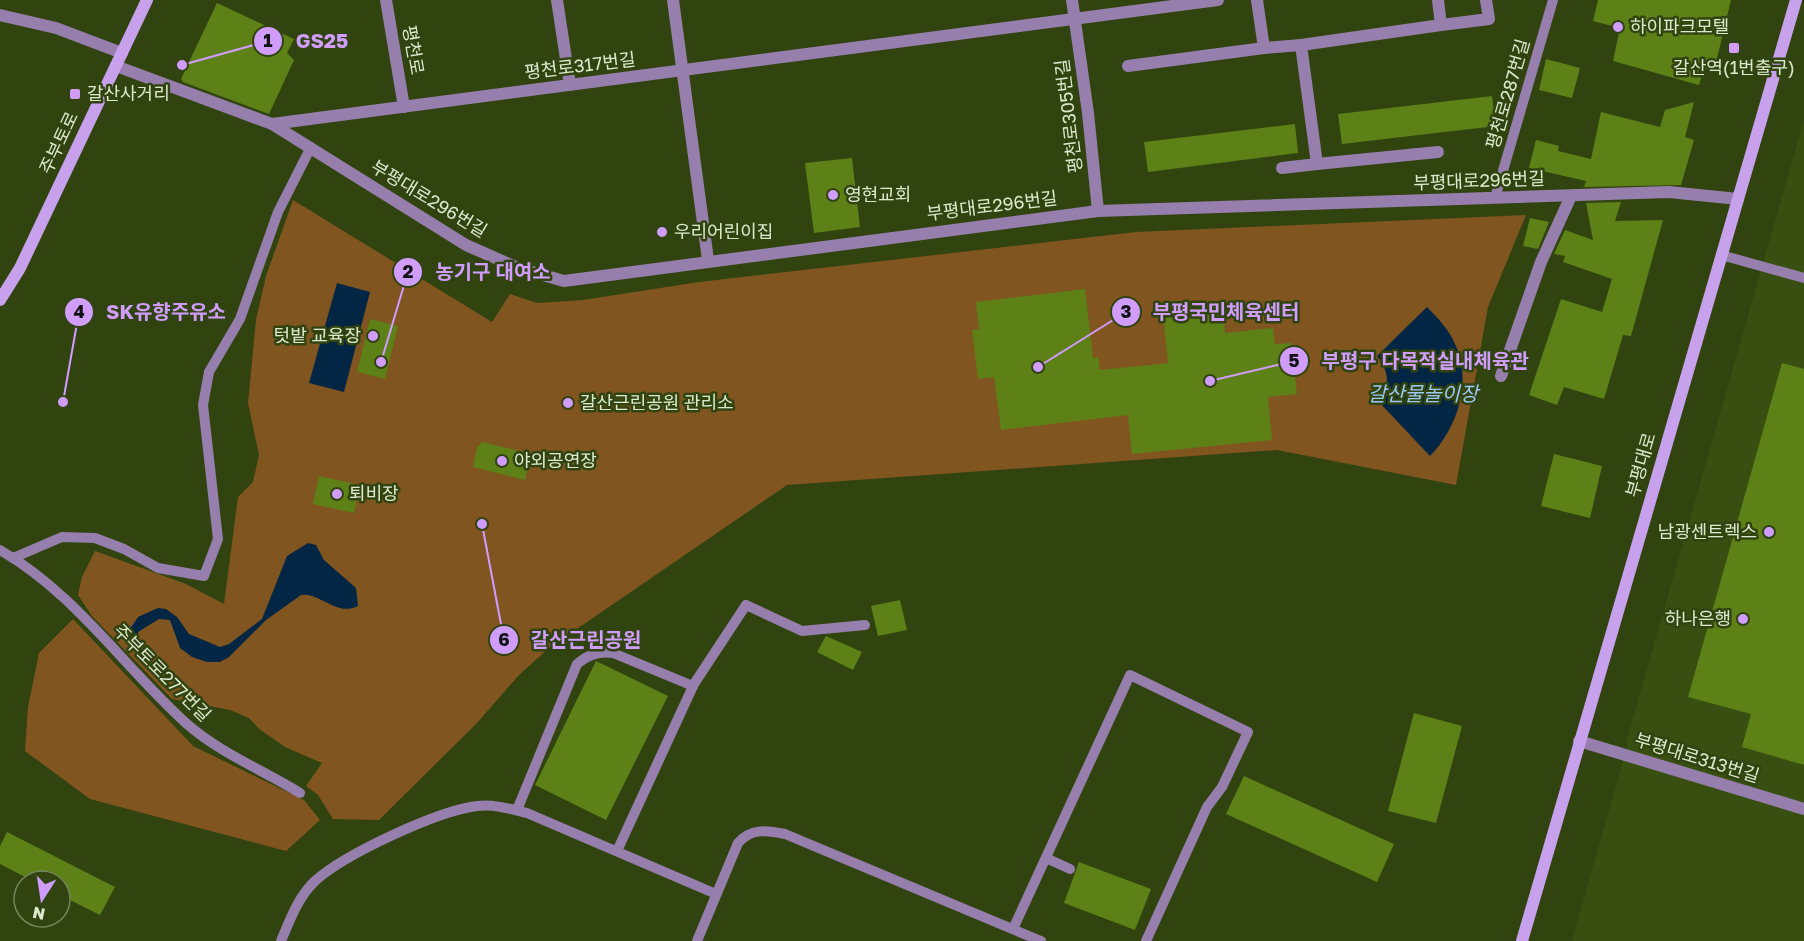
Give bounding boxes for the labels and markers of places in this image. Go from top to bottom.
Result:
place label: 하이파크모텔 [1630,15,1729,37]
marker: 하이파크모텔 [1611,20,1625,34]
callout: GS25 [253,22,360,60]
marker: 갈산역(1번출구) [1727,41,1741,55]
place label: 갈산역(1번출구) [1673,56,1795,78]
place label: 갈산사거리 [87,82,170,104]
marker: 갈산사거리 [68,87,82,101]
place label: 영현교회 [845,183,911,205]
marker: 영현교회 [826,188,840,202]
place label: 우리어린이집 [674,220,773,242]
marker: 우리어린이집 [655,225,669,239]
callout: 농기구 대여소 [393,253,563,291]
callout: SK유향주유소 [64,293,238,331]
callout: 부평국민체육센터 [1111,293,1312,331]
place label: 텃밭 교육장 [274,324,361,346]
marker: 텃밭 교육장 [366,329,380,343]
callout: 부평구 다목적실내체육관 [1279,342,1541,380]
place label: 갈산근린공원 관리소 [580,391,734,413]
marker: 갈산근린공원 관리소 [561,396,575,410]
place label: 야외공연장 [514,449,597,471]
marker: 야외공연장 [495,454,509,468]
place label: 퇴비장 [349,482,399,504]
marker: 퇴비장 [330,487,344,501]
place label: 남광센트렉스 [1658,520,1757,542]
marker: 남광센트렉스 [1762,525,1776,539]
place label: 하나은행 [1665,607,1731,629]
marker: 하나은행 [1736,612,1750,626]
callout: 갈산근린공원 [489,621,653,659]

